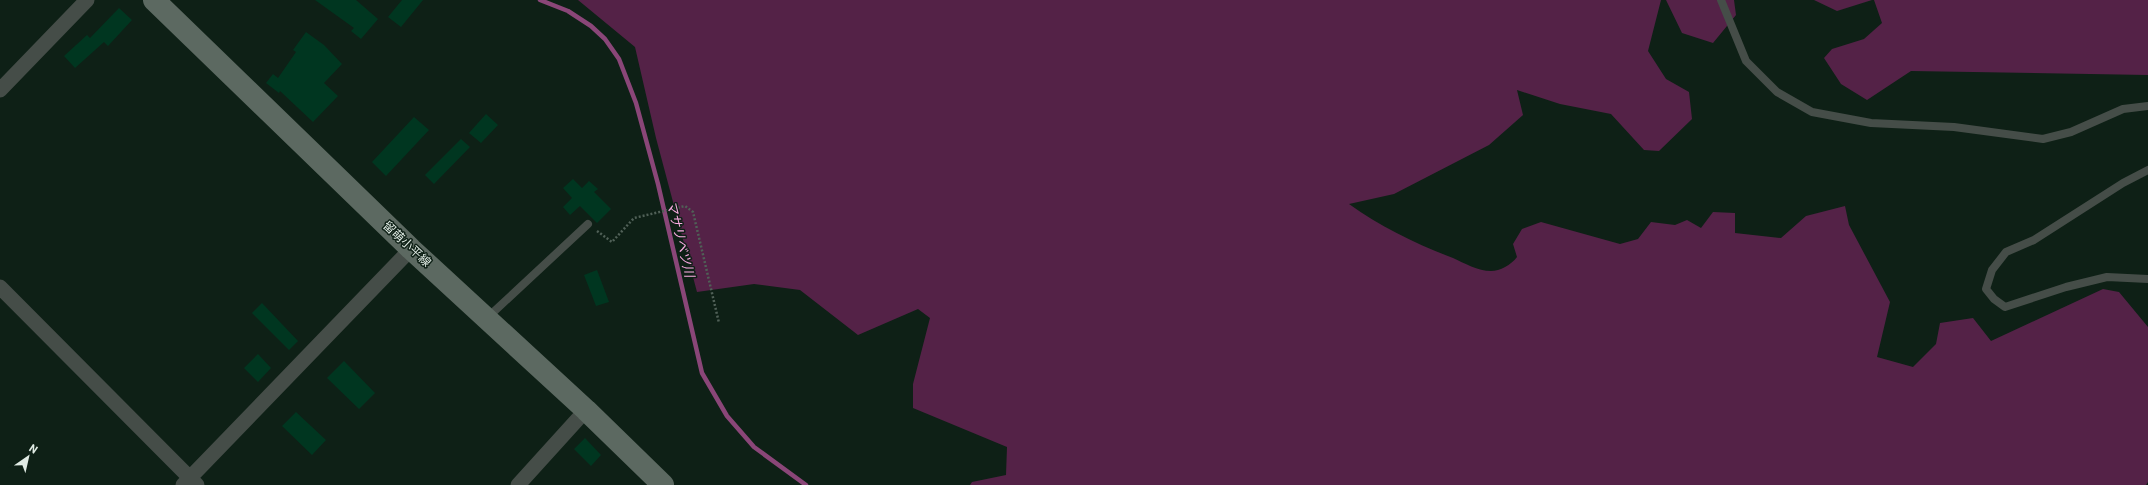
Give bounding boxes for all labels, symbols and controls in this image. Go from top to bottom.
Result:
water label: マサリベツ川 [664,199,699,281]
street label: 留萌小平線 [381,218,434,269]
north arrow [8,437,48,477]
text: N [27,441,41,456]

